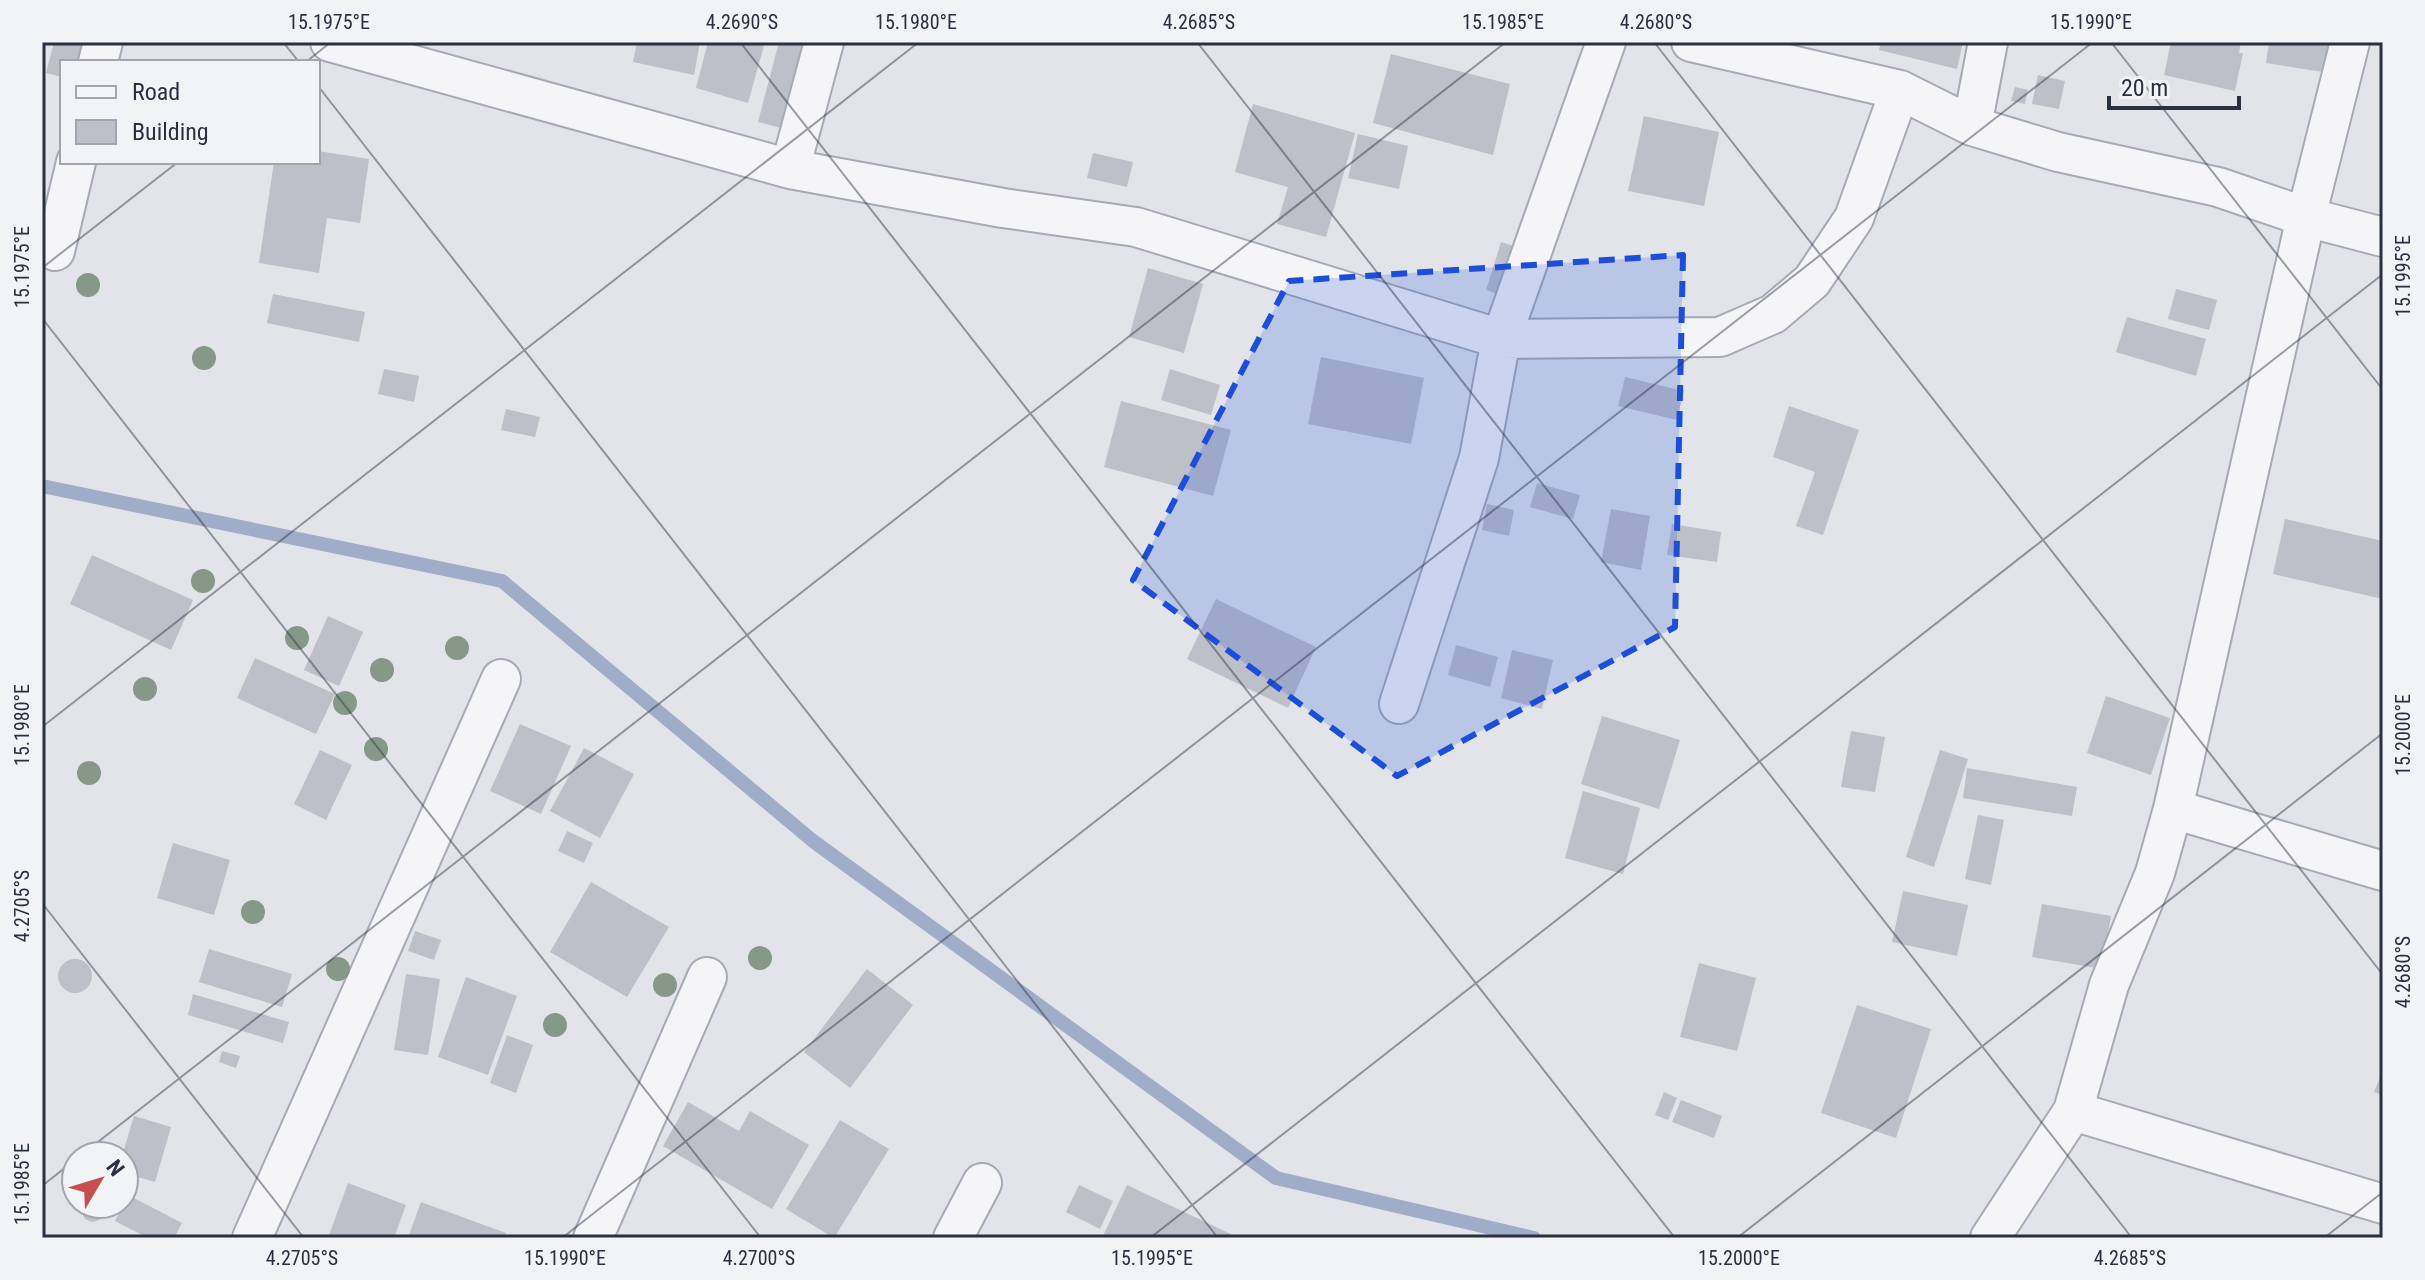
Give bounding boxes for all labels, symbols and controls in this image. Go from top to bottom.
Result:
text: 15.1975°E [288,10,370,34]
text: 4.2690°S [706,10,778,34]
text: 15.1980°E [875,10,957,34]
text: 4.2685°S [1163,10,1235,34]
text: 15.1985°E [1462,10,1544,34]
text: 4.2680°S [1620,10,1692,34]
text: 15.1990°E [2050,10,2132,34]
legend [60,60,320,164]
scale bar [2109,60,2239,110]
text: 20 m [2121,74,2168,102]
text: Road [132,78,180,106]
text: Building [132,118,209,146]
text: 15.1975°E [10,226,34,308]
text: 15.1995°E [2391,235,2415,317]
text: 15.1980°E [10,684,34,766]
text: 15.2000°E [2391,694,2415,776]
text: 4.2705°S [10,870,34,942]
text: 4.2680°S [2391,936,2415,1008]
north arrow [60,1140,140,1220]
text: 15.1985°E [10,1143,34,1225]
text: N [101,1155,129,1181]
text: 4.2705°S [266,1246,338,1270]
text: 15.1990°E [524,1246,606,1270]
text: 4.2700°S [723,1246,795,1270]
text: 15.1995°E [1111,1246,1193,1270]
text: 15.2000°E [1698,1246,1780,1270]
text: 4.2685°S [2094,1246,2166,1270]

